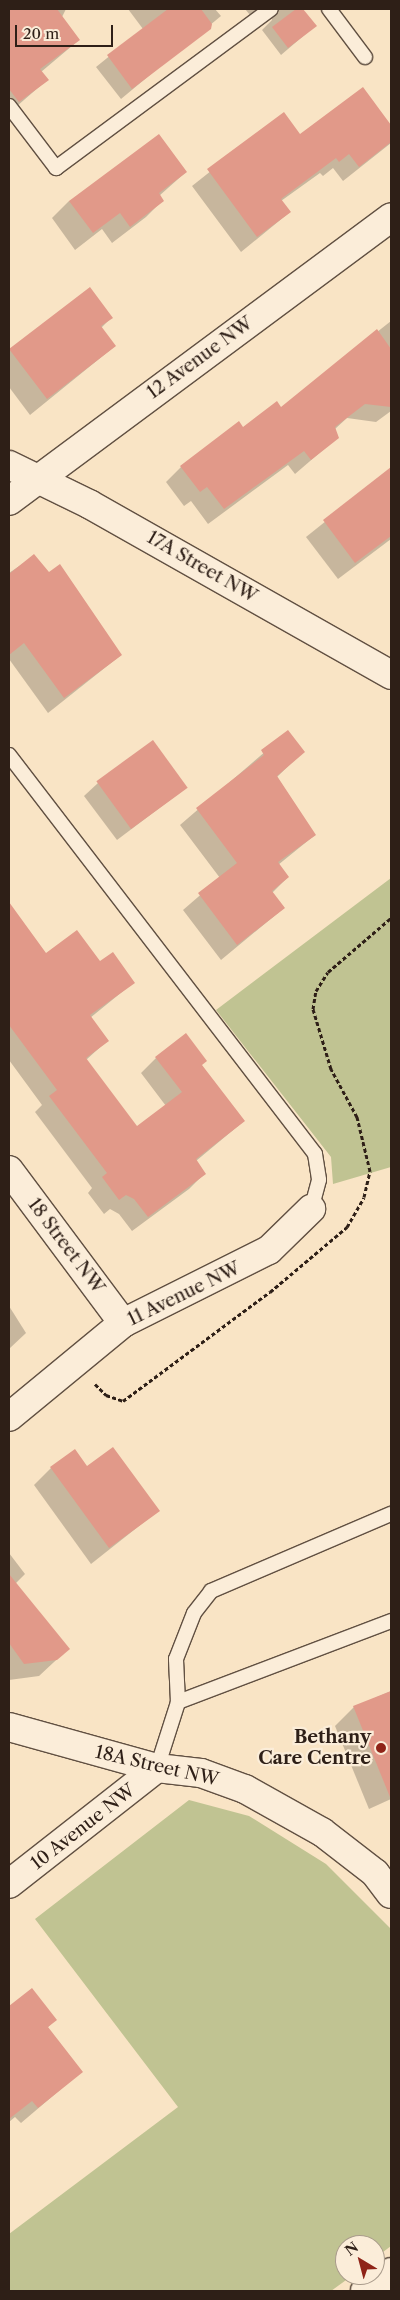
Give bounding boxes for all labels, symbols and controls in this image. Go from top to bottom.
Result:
scale bar [18,15,115,47]
text: 20 m [23,24,59,43]
street label: 12 Avenue NW [143,312,257,404]
street label: 17A Street NW [143,527,261,607]
street label: 18 Street NW [23,1194,109,1298]
street label: 11 Avenue NW [124,1257,244,1331]
place label: Bethany Care Centre [258,1727,371,1770]
street label: 18A Street NW [93,1741,221,1791]
marker: Bethany Care Centre [375,1742,387,1754]
street label: 10 Avenue NW [26,1779,140,1875]
north arrow [335,2235,385,2285]
text: N [341,2238,362,2260]

